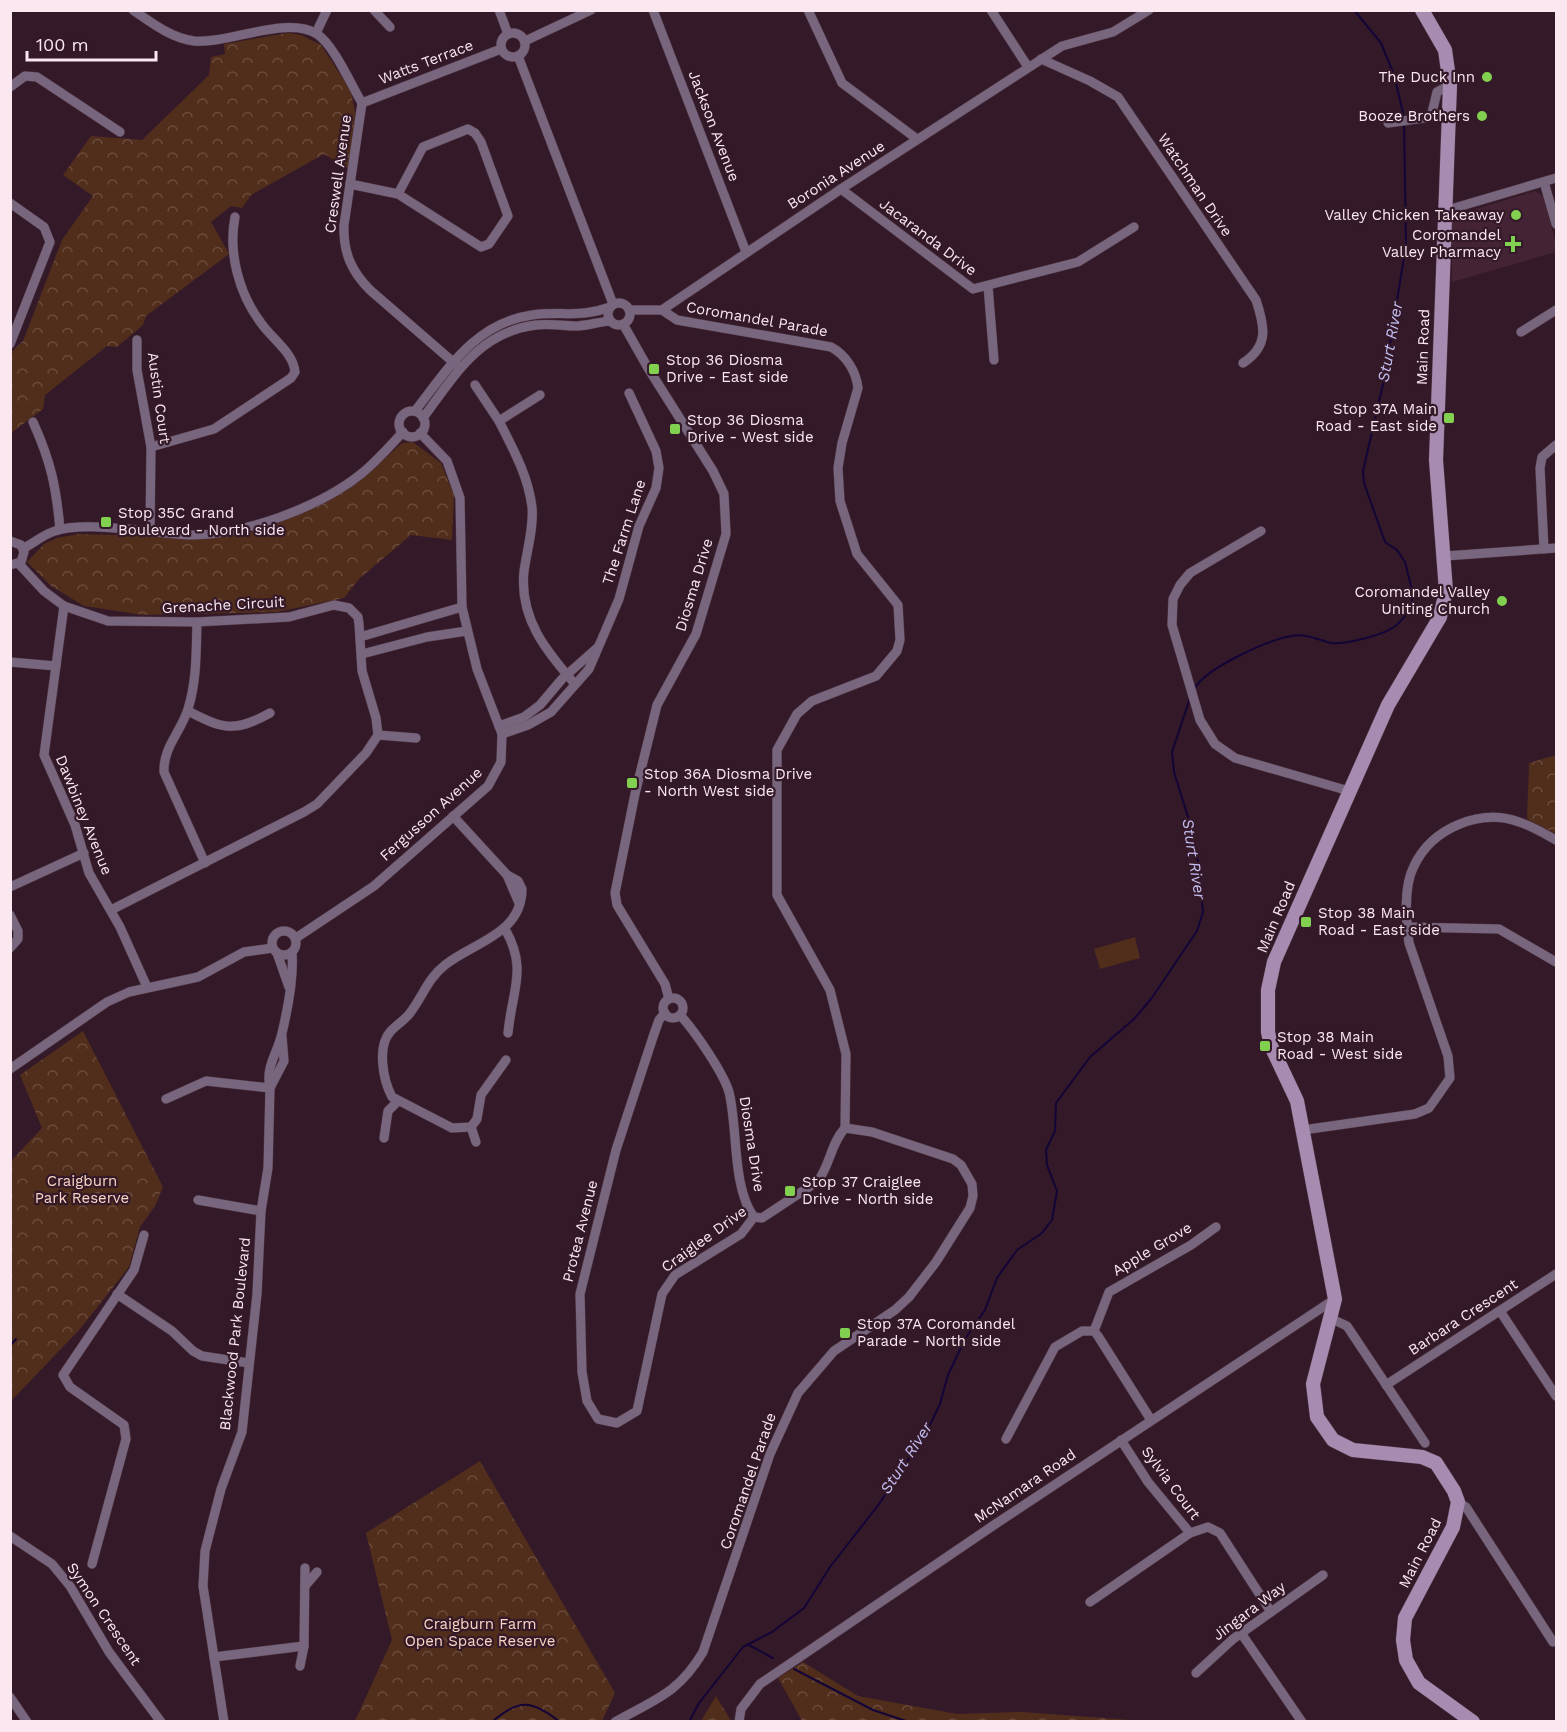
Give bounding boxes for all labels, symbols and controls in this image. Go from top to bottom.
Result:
scale bar [27,24,156,62]
text: 100 m [36,34,89,55]
street label: Watts Terrace [376,36,476,88]
street label: Jackson Avenue [685,68,743,184]
place label: The Duck Inn [1378,68,1475,86]
marker: The Duck Inn [1480,70,1494,84]
place label: Booze Brothers [1358,107,1470,125]
marker: Booze Brothers [1475,109,1489,123]
street label: Creswell Avenue [321,114,355,234]
street label: Watchman Drive [1154,130,1236,240]
street label: Boronia Avenue [784,137,888,213]
street label: Jacaranda Drive [876,195,980,279]
place label: Valley Chicken Takeaway [1324,206,1504,224]
marker: Valley Chicken Takeaway [1509,208,1523,222]
place label: Coromandel Valley Pharmacy [1382,226,1501,261]
marker: Coromandel Valley Pharmacy [1506,237,1520,251]
street label: Coromandel Parade [685,298,829,340]
water label: Sturt River [1374,299,1407,384]
street label: Main Road [1413,309,1433,385]
street label: Austin Court [144,351,174,446]
place label: Stop 36 Diosma Drive - East side [666,351,789,386]
marker: Stop 36 Diosma Drive - East side [647,362,661,376]
place label: Stop 37A Main Road - East side [1315,400,1437,435]
place label: Stop 36 Diosma Drive - West side [687,411,814,446]
marker: Stop 37A Main Road - East side [1442,411,1456,425]
marker: Stop 36 Diosma Drive - West side [668,422,682,436]
street label: The Farm Lane [599,477,649,587]
place label: Stop 35C Grand Boulevard - North side [118,504,285,539]
marker: Stop 35C Grand Boulevard - North side [99,515,113,529]
street label: Diosma Drive [671,536,717,634]
place label: Coromandel Valley Uniting Church [1355,583,1490,618]
street label: Grenache Circuit [161,593,285,617]
marker: Coromandel Valley Uniting Church [1495,594,1509,608]
street label: Dawbiney Avenue [52,752,116,878]
street label: Fergusson Avenue [376,763,486,865]
place label: Stop 36A Diosma Drive - North West side [644,765,812,800]
marker: Stop 36A Diosma Drive - North West side [625,776,639,790]
water label: Sturt River [1178,817,1210,902]
street label: Main Road [1253,878,1299,956]
place label: Stop 38 Main Road - East side [1318,904,1440,939]
marker: Stop 38 Main Road - East side [1299,915,1313,929]
place label: Stop 38 Main Road - West side [1277,1028,1403,1063]
marker: Stop 38 Main Road - West side [1258,1039,1272,1053]
street label: Diosma Drive [736,1095,768,1193]
park label: Craigburn Park Reserve [35,1172,129,1207]
place label: Stop 37 Craiglee Drive - North side [802,1173,933,1208]
street label: Protea Avenue [559,1178,601,1284]
marker: Stop 37 Craiglee Drive - North side [783,1184,797,1198]
street label: Craiglee Drive [658,1202,750,1276]
street label: Apple Grove [1109,1218,1195,1280]
street label: Blackwood Park Boulevard [216,1237,254,1431]
street label: Barbara Crescent [1405,1275,1522,1359]
place label: Stop 37A Coromandel Parade - North side [857,1315,1016,1350]
marker: Stop 37A Coromandel Parade - North side [838,1326,852,1340]
street label: Coromandel Parade [716,1410,780,1552]
water label: Sturt River [876,1418,937,1497]
street label: Sylvia Court [1138,1443,1205,1524]
street label: McNamara Road [971,1445,1079,1527]
street label: Main Road [1395,1515,1445,1591]
street label: Symon Crescent [63,1559,145,1669]
street label: Jingara Way [1209,1578,1289,1644]
park label: Craigburn Farm Open Space Reserve [405,1615,555,1650]

